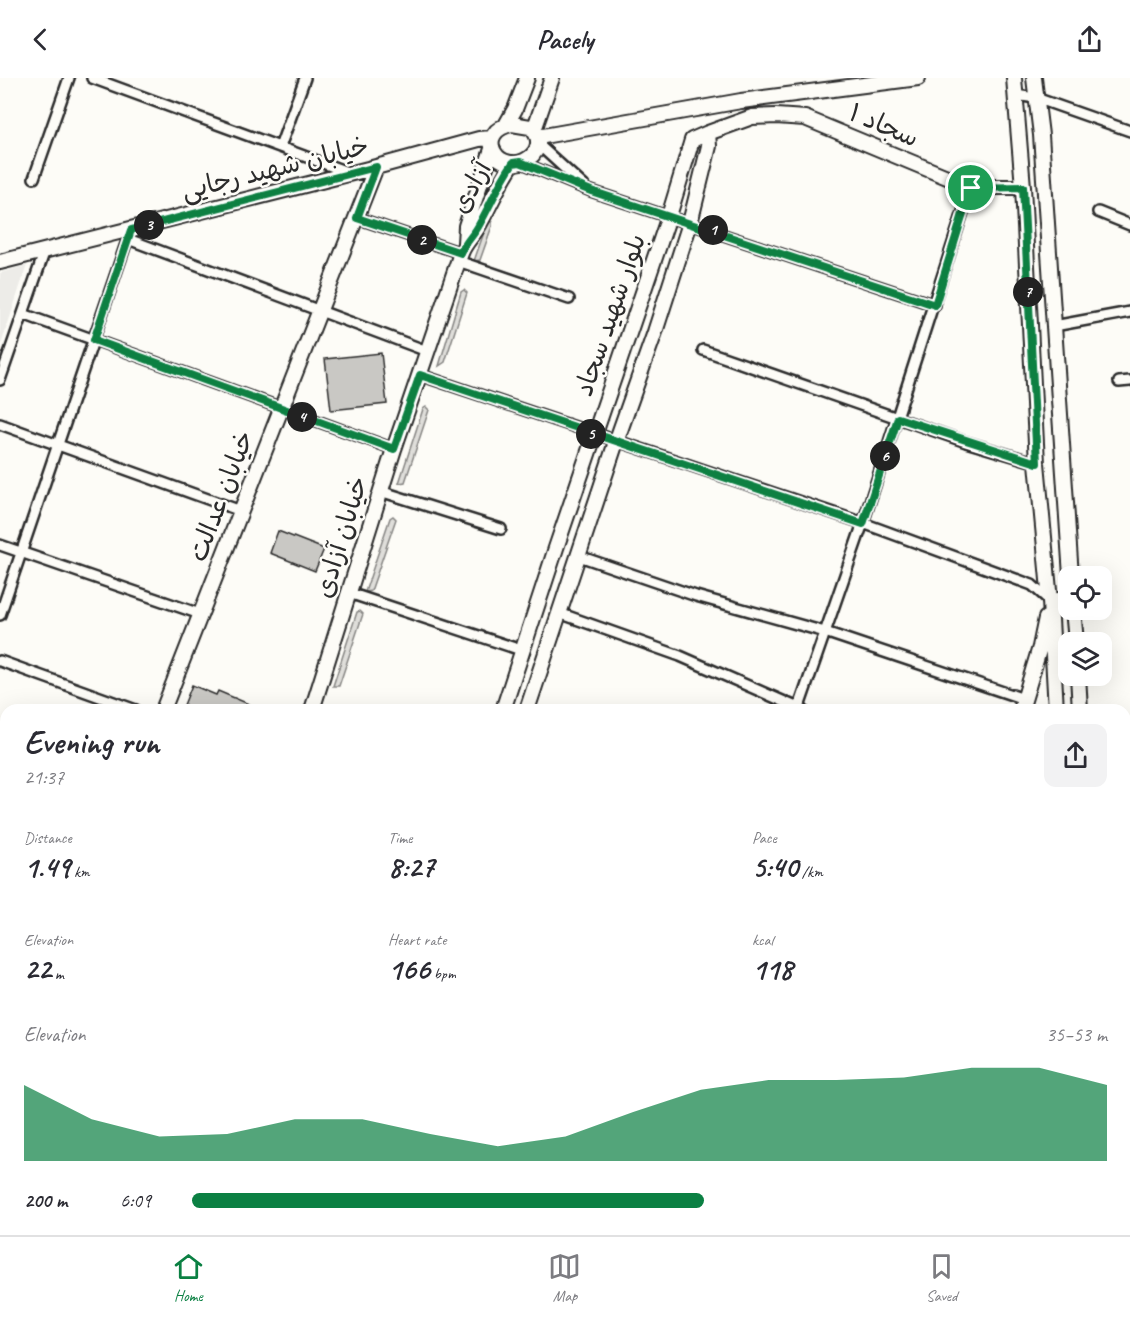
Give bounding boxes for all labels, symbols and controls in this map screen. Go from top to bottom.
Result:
text: Pacely [537,22,593,56]
icon: back [24,23,57,56]
icon: share [1073,23,1106,56]
street label: سجاد ۱ [844,96,924,154]
street label: خیابان شهید رجایی [178,129,372,207]
street label: آزادی [443,154,500,219]
pin [945,162,996,213]
icon: arrive [954,171,987,204]
pin: 3 [134,210,164,240]
text: 3 [145,215,153,235]
pin: 1 [698,215,728,245]
text: 1 [709,220,717,240]
pin: 2 [407,225,437,255]
text: 2 [418,230,426,250]
street label: بلوار شهید سجاد [567,230,653,400]
pin: 7 [1013,277,1043,307]
text: 7 [1024,282,1032,302]
pin: 4 [287,402,317,432]
text: 4 [298,407,306,427]
pin: 5 [576,419,606,449]
text: 5 [588,424,594,444]
street label: خیابان عدالت [181,426,261,566]
pin: 6 [870,441,900,471]
text: 6 [881,446,889,466]
street label: خیابان آزادی [307,472,375,602]
map controls [1058,566,1112,686]
button: locate [1058,566,1112,620]
button: layers [1058,632,1112,686]
text: Evening run [24,721,159,763]
button: share [1044,724,1107,787]
text: 21:37 [24,765,64,790]
text: Distance [24,828,72,848]
text: Time [388,828,412,848]
text: Pace [752,828,777,848]
text: 1.49 [24,848,70,886]
text: 8:27 [388,848,434,886]
text: 5:40 [752,848,798,886]
text: km [70,862,90,882]
text: /km [798,862,823,882]
text: Elevation [24,930,73,950]
text: Heart rate [388,930,446,950]
text: kcal [752,930,773,950]
text: 22 [24,950,51,988]
text: 166 [388,950,430,988]
text: 118 [752,950,793,988]
text: m [51,964,64,984]
text: bpm [430,964,456,984]
text: Elevation [24,1022,86,1047]
text: 35–53 m [1046,1022,1107,1047]
text: 200 m [24,1188,67,1213]
text: 6:09 [120,1188,151,1213]
tab: Home [172,1250,205,1306]
tab: Map [548,1250,581,1306]
tab: Saved [925,1250,958,1306]

